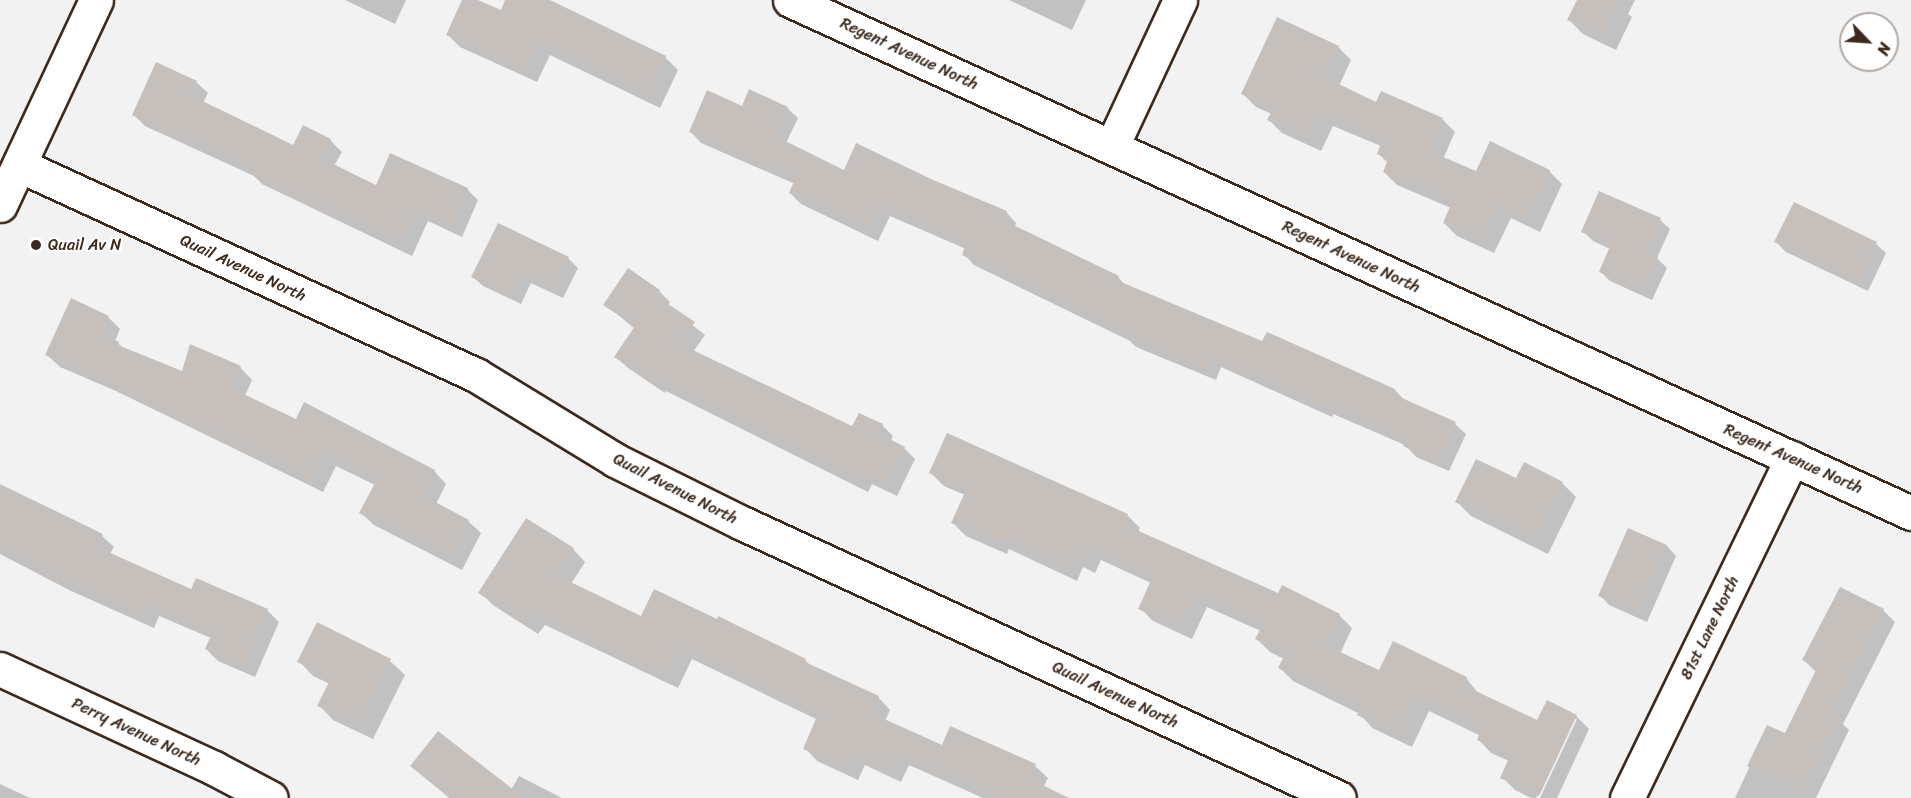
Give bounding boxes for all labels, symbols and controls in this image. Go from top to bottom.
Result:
north arrow [1839,12,1899,72]
street label: Regent Avenue North [837,14,981,94]
text: N [1868,38,1899,60]
street label: Regent Avenue North [1279,217,1423,297]
street label: Quail Avenue North [177,230,309,306]
place label: Quail Av N [48,235,121,255]
marker: Quail Av N [29,238,43,252]
street label: Regent Avenue North [1721,420,1865,498]
street label: Quail Avenue North [610,449,740,529]
street label: 81st Lane North [1677,573,1743,683]
street label: Quail Avenue North [1049,657,1181,733]
street label: Perry Avenue North [69,694,203,770]

